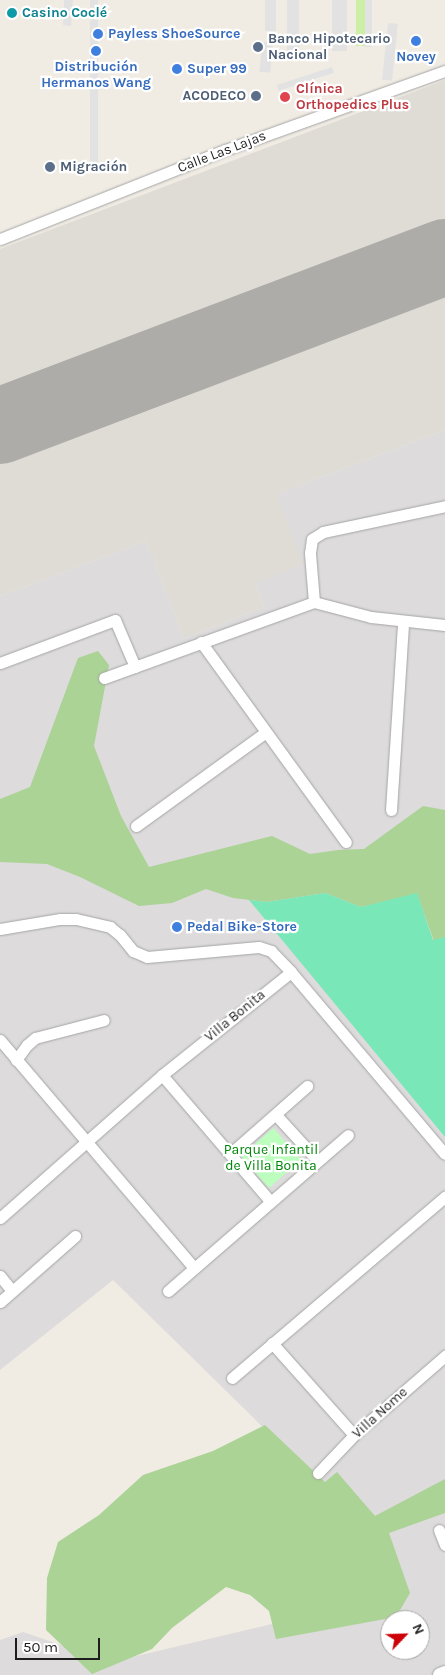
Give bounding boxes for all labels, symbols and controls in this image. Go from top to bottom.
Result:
place label: Casino Coclé [22,5,107,21]
marker: Casino Coclé [6,7,18,19]
place label: Payless ShoeSource [108,26,240,42]
marker: Payless ShoeSource [92,28,104,40]
place label: Banco Hipotecario Nacional [268,31,390,64]
marker: Novey [410,35,422,47]
marker: Banco Hipotecario Nacional [252,41,264,53]
marker: Distribución Hermanos Wang [90,45,102,57]
place label: Novey [396,49,436,65]
place label: Distribución Hermanos Wang [41,59,151,92]
place label: Super 99 [187,61,247,77]
marker: Super 99 [171,63,183,75]
place label: Clínica Orthopedics Plus [296,81,409,114]
place label: ACODECO [183,88,246,104]
marker: ACODECO [250,90,262,102]
marker: Clínica Orthopedics Plus [278,90,292,104]
street label: Calle Las Lajas [175,127,269,177]
place label: Migración [60,159,127,175]
marker: Migración [44,161,56,173]
place label: Pedal Bike-Store [187,919,297,935]
marker: Pedal Bike-Store [171,921,183,933]
street label: Villa Bonita [201,987,269,1045]
park label: Parque Infantil de Villa Bonita [224,1142,318,1174]
street label: Villa Nome [349,1384,411,1442]
north arrow [380,1610,430,1660]
text: N [408,1621,428,1637]
scale bar [18,1628,102,1660]
text: 50 m [23,1638,58,1656]

